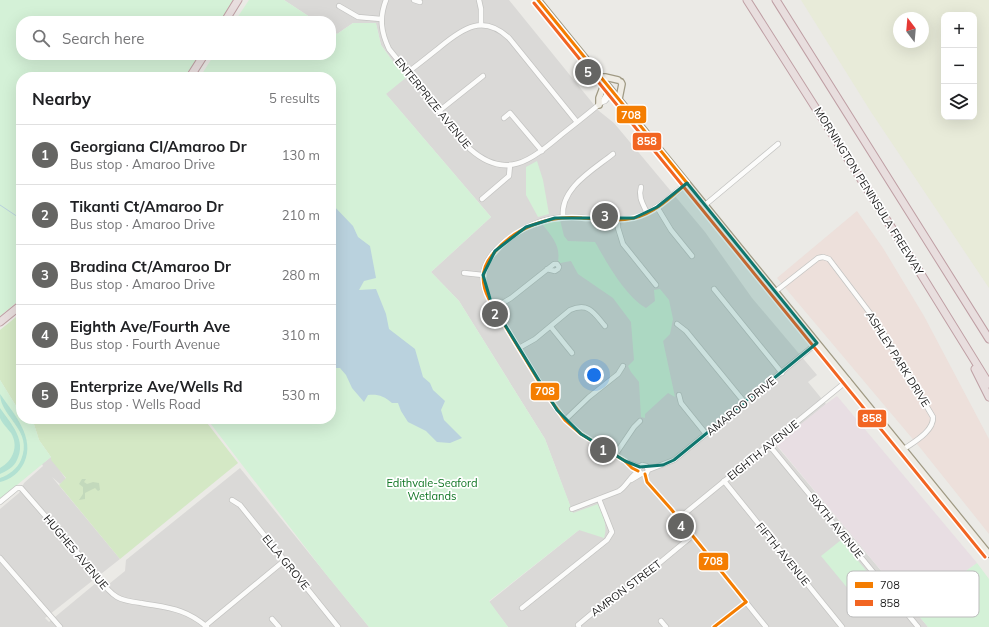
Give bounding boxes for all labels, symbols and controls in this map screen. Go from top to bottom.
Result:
north arrow [893,12,929,48]
map controls [941,12,977,120]
button: + [941,12,977,48]
search box [16,16,336,60]
icon: search [30,27,52,49]
text: Search here [62,29,144,48]
button: − [941,48,977,84]
street label: ENTERPRIZE AVENUE [392,55,474,151]
pin: 5 [575,57,601,87]
button: layers [941,84,977,120]
text: Nearby [32,88,91,109]
text: 5 results [269,90,320,106]
street label: MORNINGTON PENINSULA FREEWAY [811,104,927,278]
line badge: 708 [616,105,647,124]
text: 708 [621,108,641,122]
line badge: 858 [632,132,662,151]
text: 858 [637,134,657,148]
text: Georgiana Cl/Amaroo Dr [70,137,247,156]
text: 1 [41,147,49,163]
text: 130 m [282,147,320,163]
text: Bus stop · Amaroo Drive [70,156,215,172]
text: Tikanti Ct/Amaroo Dr [70,197,223,216]
pin: 3 [592,201,618,231]
text: 2 [41,207,49,223]
text: 210 m [282,207,320,223]
text: Bus stop · Amaroo Drive [70,216,215,232]
text: Bradina Ct/Amaroo Dr [70,257,231,276]
text: 3 [41,267,49,283]
text: 280 m [282,267,320,283]
text: Bus stop · Amaroo Drive [70,276,215,292]
pin: 2 [482,299,508,329]
street label: ASHLEY PARK DRIVE [863,309,933,409]
text: Eighth Ave/Fourth Ave [70,317,230,336]
text: 4 [41,327,49,343]
text: 310 m [282,327,320,343]
text: Bus stop · Fourth Avenue [70,336,220,352]
your location [584,365,604,385]
street label: AMAROO DRIVE [703,374,779,438]
text: Enterprize Ave/Wells Rd [70,377,243,396]
line badge: 708 [530,382,560,401]
text: 708 [535,384,555,398]
text: 5 [41,387,49,403]
text: 530 m [282,387,320,403]
text: Bus stop · Wells Road [70,396,201,412]
line badge: 858 [857,409,887,428]
text: 858 [862,411,882,425]
street label: EIGHTH AVENUE [724,417,802,483]
pin: 1 [590,435,616,465]
park label: Edithvale-Seaford Wetlands [386,476,478,503]
street label: SIXTH AVENUE [806,491,866,561]
pin: 4 [668,511,694,541]
street label: HUGHES AVENUE [41,512,111,592]
street label: FIFTH AVENUE [753,519,813,589]
street label: ELLA GROVE [259,531,313,593]
line badge: 708 [698,552,729,571]
text: 708 [703,554,723,568]
street label: AMRON STREET [588,557,664,619]
legend [847,571,979,617]
text: 708 [880,578,900,592]
text: 858 [880,596,900,610]

